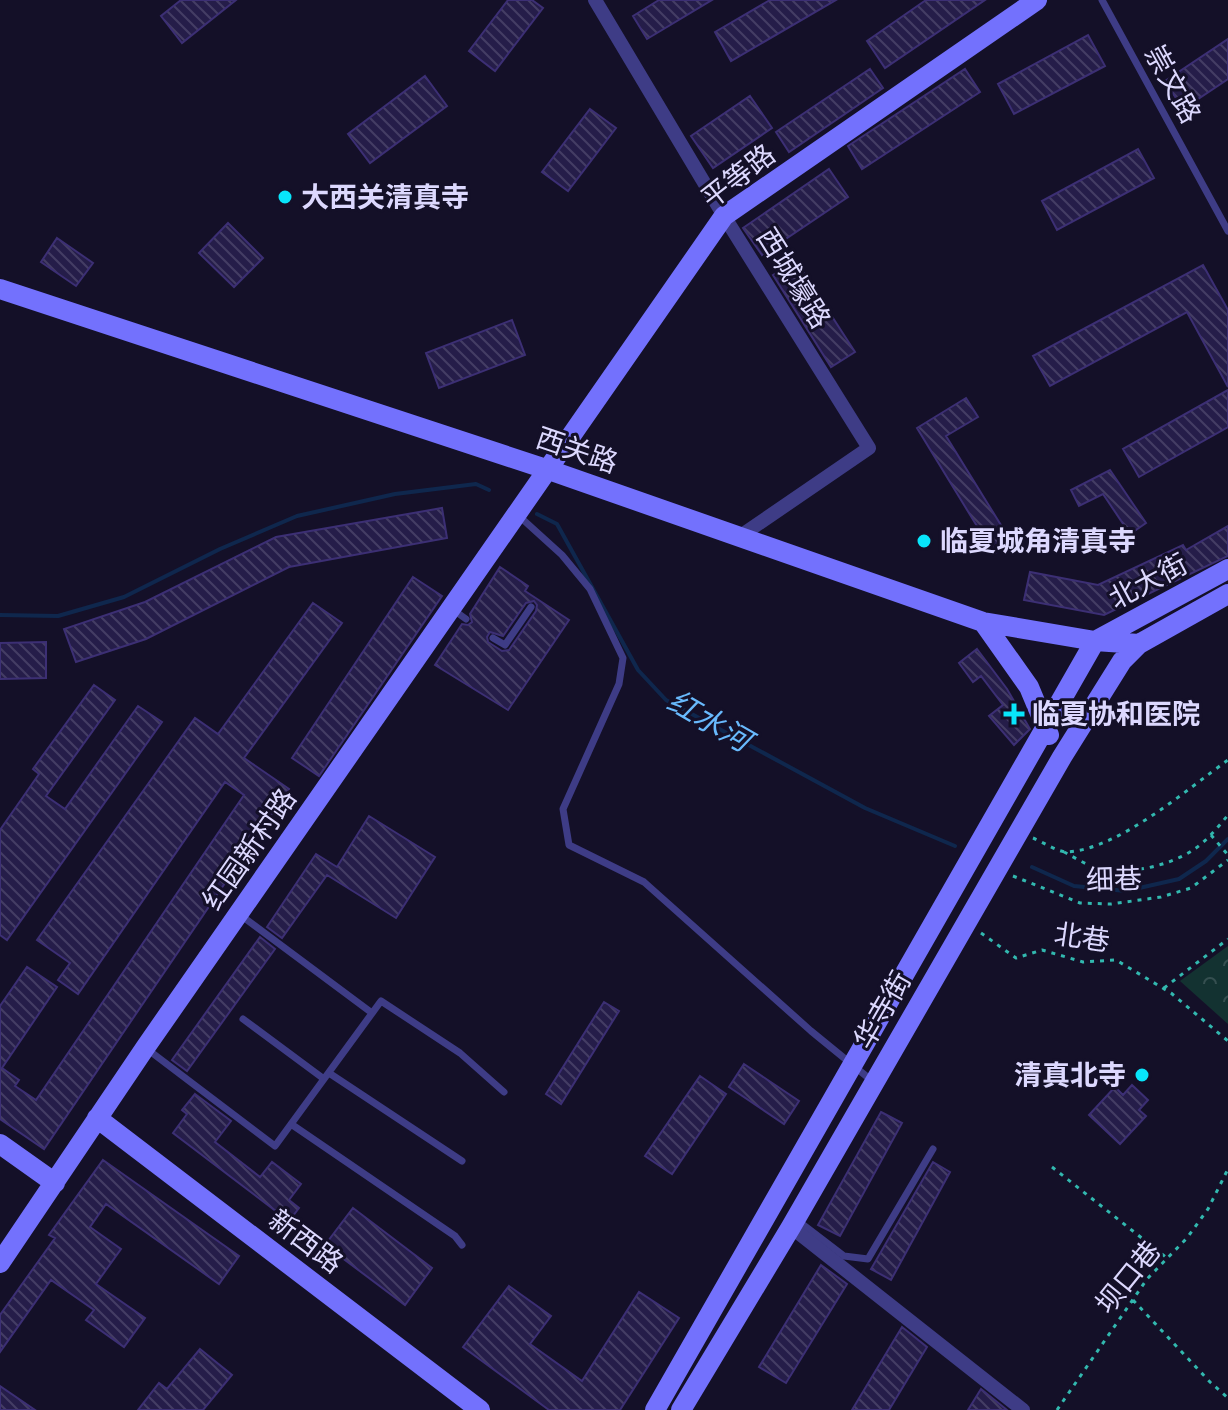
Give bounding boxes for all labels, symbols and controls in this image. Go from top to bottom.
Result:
street label: 崇文路 [1135,38,1210,130]
street label: 平等路 [693,135,783,218]
place label: 大西关清真寺 [301,178,469,217]
marker: 大西关清真寺 [276,188,294,206]
street label: 西城壕路 [747,220,840,336]
street label: 西关路 [531,418,623,483]
place label: 临夏城角清真寺 [940,522,1136,561]
marker: 临夏城角清真寺 [915,532,933,550]
street label: 北大街 [1102,545,1194,618]
water label: 红水河 [660,679,763,764]
place label: 临夏协和医院 [1032,695,1200,734]
marker: 临夏协和医院 [1003,703,1025,725]
street label: 红园新村路 [193,781,306,918]
street label: 细巷 [1085,859,1143,900]
street label: 北巷 [1051,914,1112,961]
street label: 华寺街 [845,964,920,1056]
place label: 清真北寺 [1014,1056,1126,1095]
marker: 清真北寺 [1133,1066,1151,1084]
street label: 新西路 [260,1201,351,1282]
street label: 坝口巷 [1087,1232,1170,1322]

